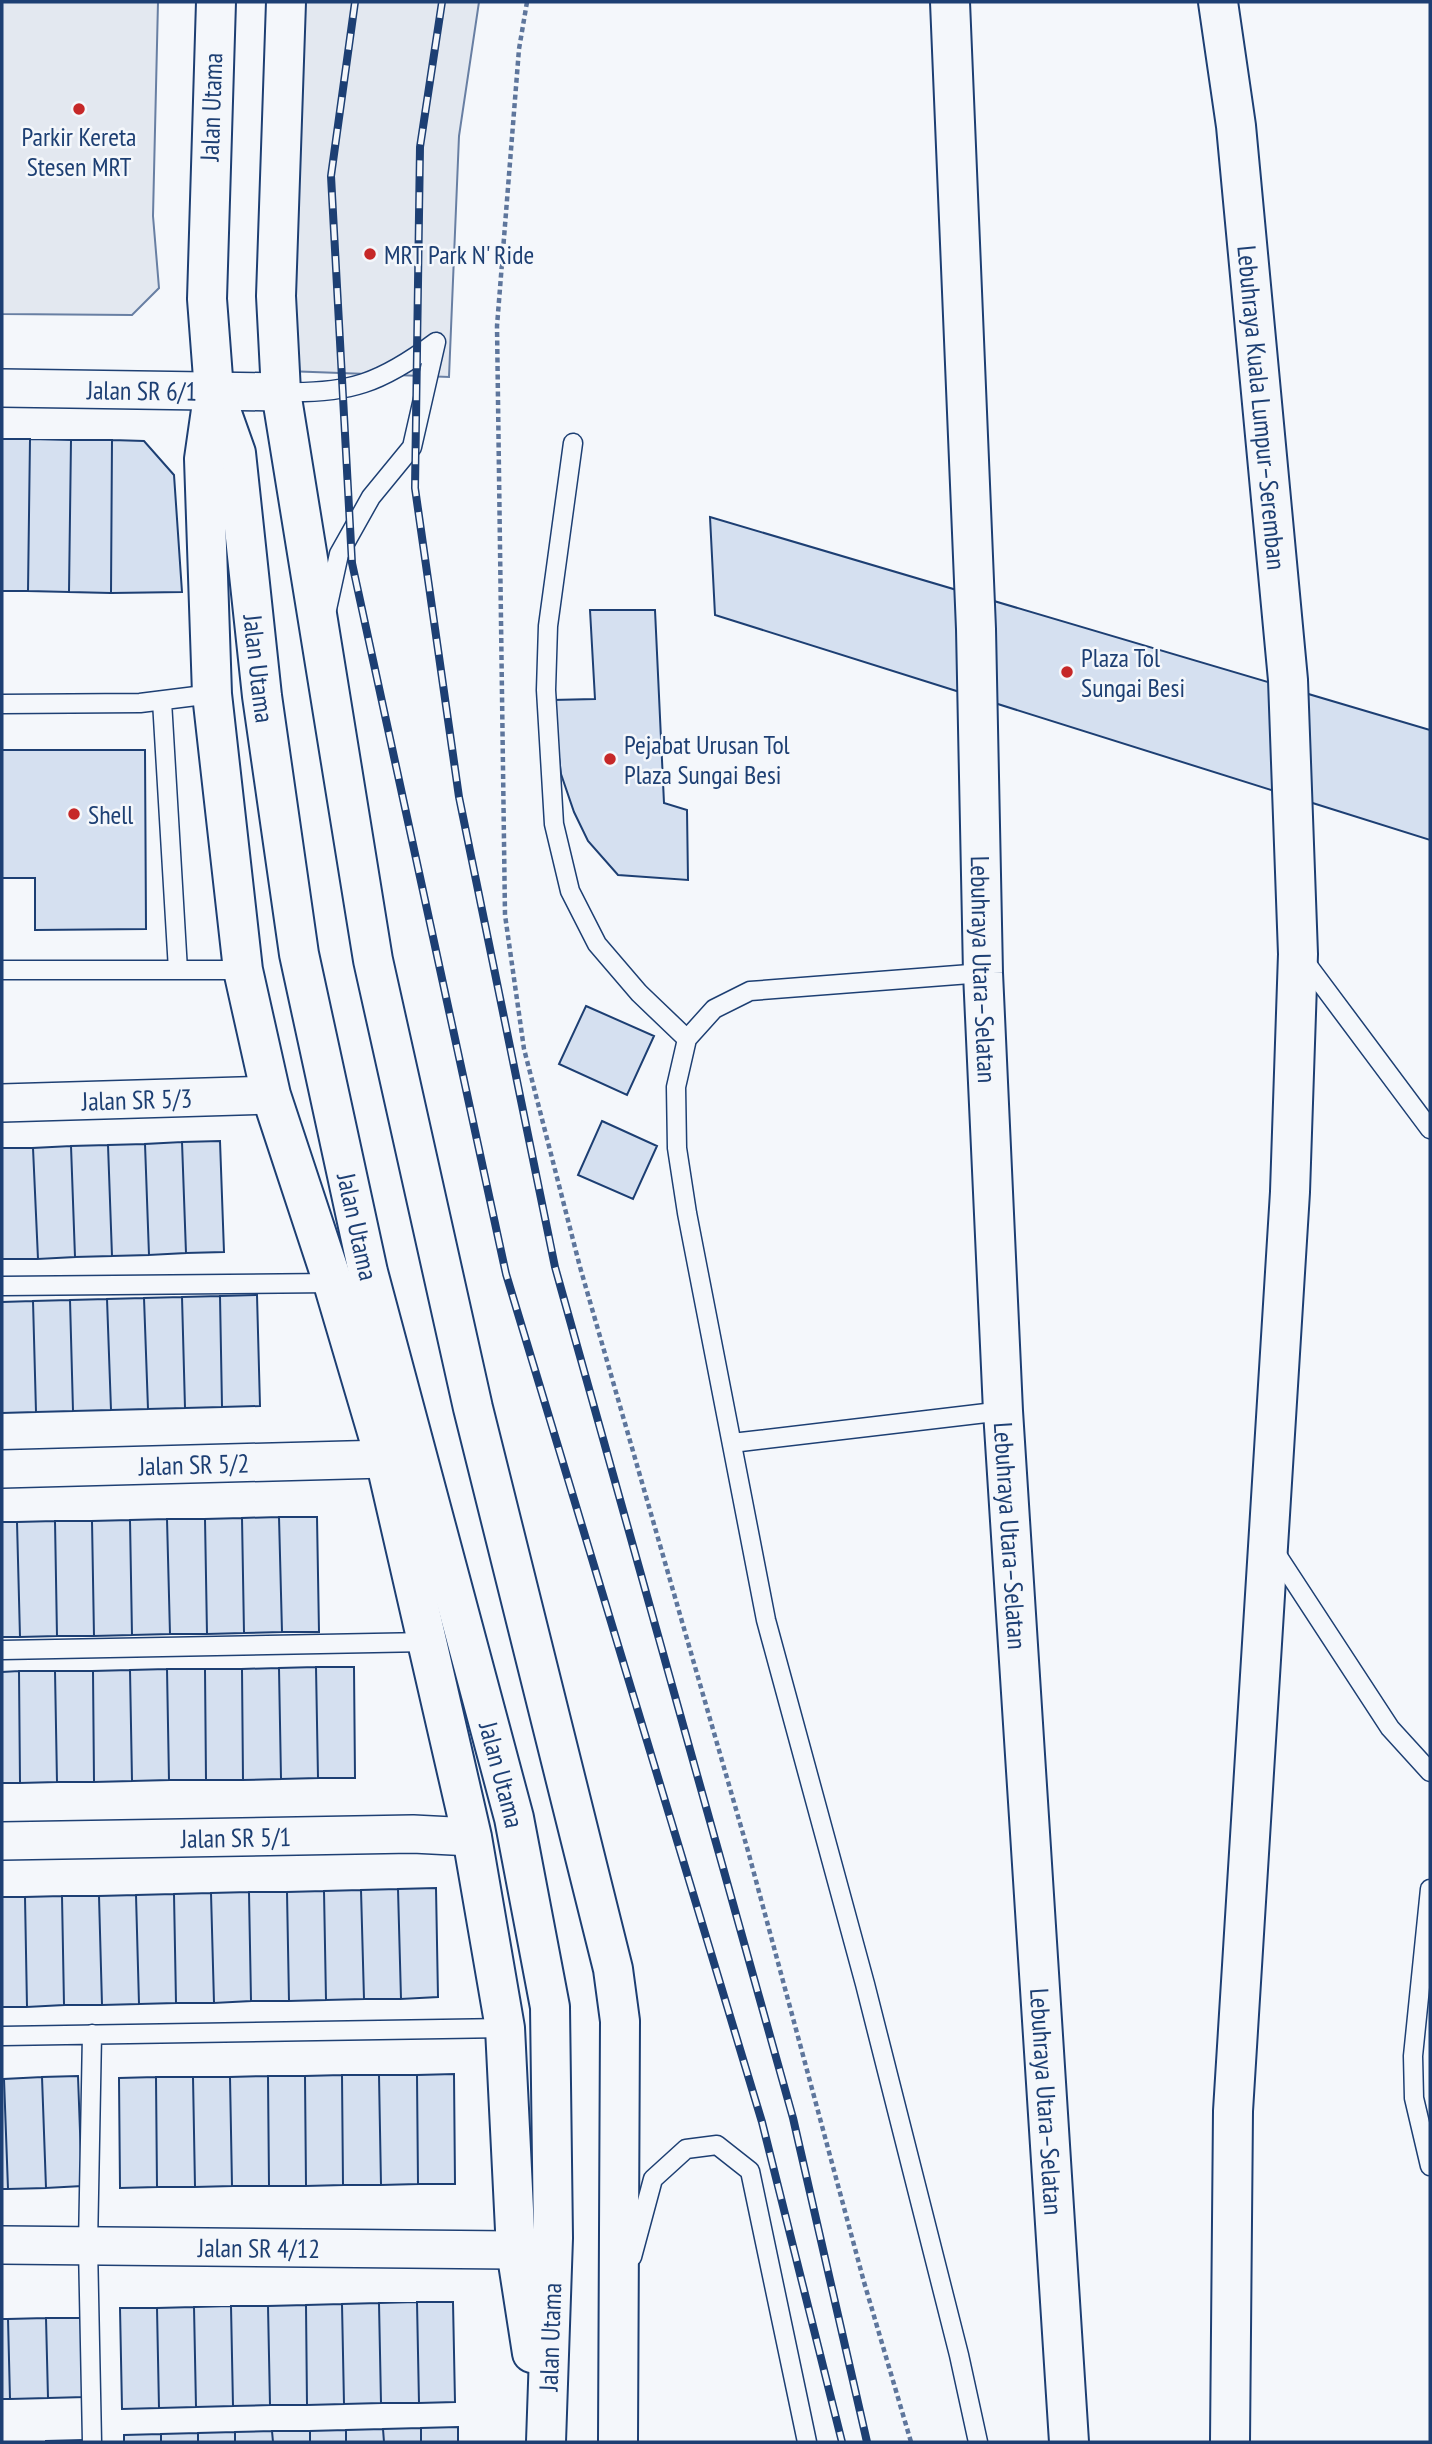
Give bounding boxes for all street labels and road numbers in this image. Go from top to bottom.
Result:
street label: Jalan Utama [193,52,229,163]
street label: Lebuhraya Kuala Lumpur–Seremban [1231,244,1294,571]
street label: Jalan SR 6/1 [86,373,197,407]
street label: Jalan Utama [237,612,282,725]
street label: Lebuhraya Utara–Selatan [964,855,1005,1084]
street label: Jalan SR 5/3 [80,1081,193,1117]
street label: Jalan Utama [330,1169,386,1284]
street label: Lebuhraya Utara–Selatan [987,1421,1035,1650]
street label: Jalan SR 5/2 [137,1446,250,1482]
street label: Jalan Utama [472,1717,532,1830]
street label: Jalan SR 5/1 [180,1820,291,1854]
street label: Lebuhraya Utara–Selatan [1023,1987,1071,2216]
street label: Jalan SR 4/12 [197,2230,320,2265]
street label: Jalan Utama [532,2282,568,2393]

